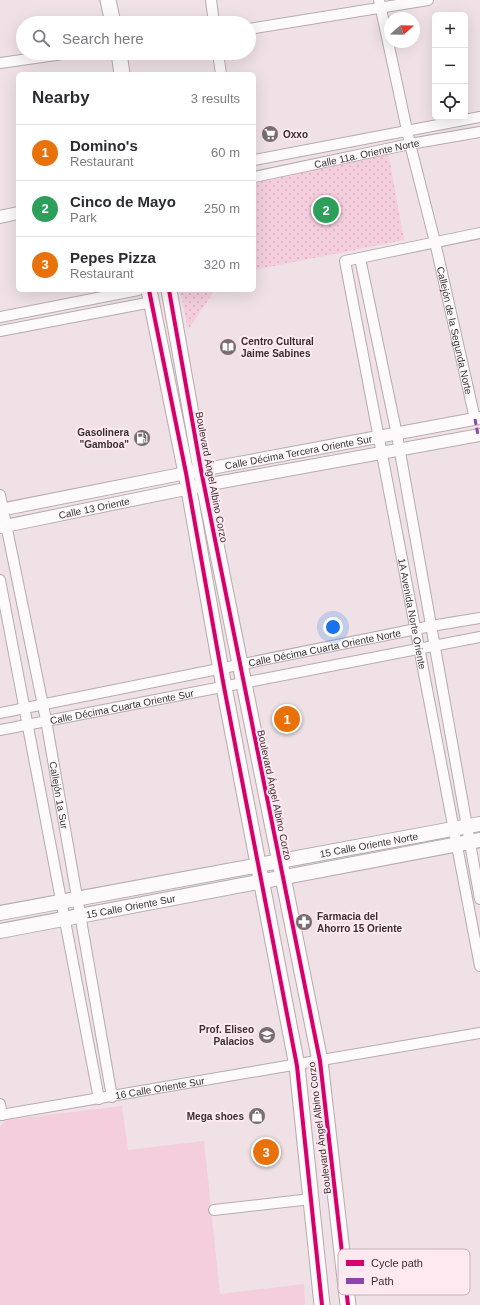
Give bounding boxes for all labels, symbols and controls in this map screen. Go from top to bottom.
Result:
north arrow [384,12,420,48]
map controls [432,12,468,120]
button: + [432,12,468,48]
search box [16,16,256,60]
icon: search [30,27,52,49]
text: Search here [62,30,144,47]
button: − [432,48,468,84]
button: locate [432,84,468,120]
text: Nearby [32,88,90,107]
text: 3 results [191,91,240,106]
supermarket icon: Oxxo [260,124,280,144]
place label: Oxxo [283,129,308,140]
text: Domino's [70,137,138,154]
street label: Calle 11a. Oriente Norte [313,137,420,170]
text: 1 [41,145,49,160]
text: 60 m [211,145,240,160]
text: Restaurant [70,154,134,169]
text: Cinco de Mayo [70,193,176,210]
pin: 2 [313,195,339,225]
text: 2 [41,201,49,216]
text: 250 m [204,201,240,216]
text: Park [70,210,97,225]
text: Pepes Pizza [70,249,156,266]
text: 3 [41,257,49,272]
text: 320 m [204,257,240,272]
street label: Callejón de la Segunda Norte [435,265,474,396]
text: Restaurant [70,266,134,281]
place label: Centro Cultural Jaime Sabines [241,336,314,359]
library icon: Centro Cultural Jaime Sabines [218,337,238,357]
street label: Boulevard Ángel Albino Corzo [193,411,231,544]
place label: Gasolinera "Gamboa" [77,427,129,450]
fuel station icon: Gasolinera "Gamboa" [132,428,152,448]
street label: Calle Décima Tercera Oriente Sur [224,433,374,471]
street label: Calle 13 Oriente [58,495,131,521]
street label: 1A Avenida Norte Oriente [396,557,428,671]
your location [323,617,343,637]
street label: Calle Décima Cuarta Oriente Norte [247,627,402,669]
street label: Calle Décima Cuarta Oriente Sur [49,687,195,726]
pin: 1 [274,704,300,734]
street label: Boulevard Ángel Albino Corzo [255,729,295,862]
street label: Callejón 1a Sur [47,761,70,831]
street label: 15 Calle Oriente Norte [319,831,419,860]
street label: 15 Calle Oriente Sur [85,893,177,921]
place label: Farmacia del Ahorro 15 Oriente [317,911,402,934]
pharmacy icon: Farmacia del Ahorro 15 Oriente [294,912,314,932]
place label: Prof. Eliseo Palacios [199,1024,254,1047]
school or university icon: Prof. Eliseo Palacios [257,1025,277,1045]
street label: Boulevard Ángel Albino Corzo [305,1061,333,1195]
street label: 16 Calle Oriente Sur [114,1075,206,1101]
shop icon: Mega shoes [247,1106,267,1126]
place label: Mega shoes [187,1111,244,1122]
pin: 3 [253,1137,279,1167]
legend [338,1249,470,1295]
text: Cycle path [371,1257,423,1269]
text: Path [371,1275,394,1287]

